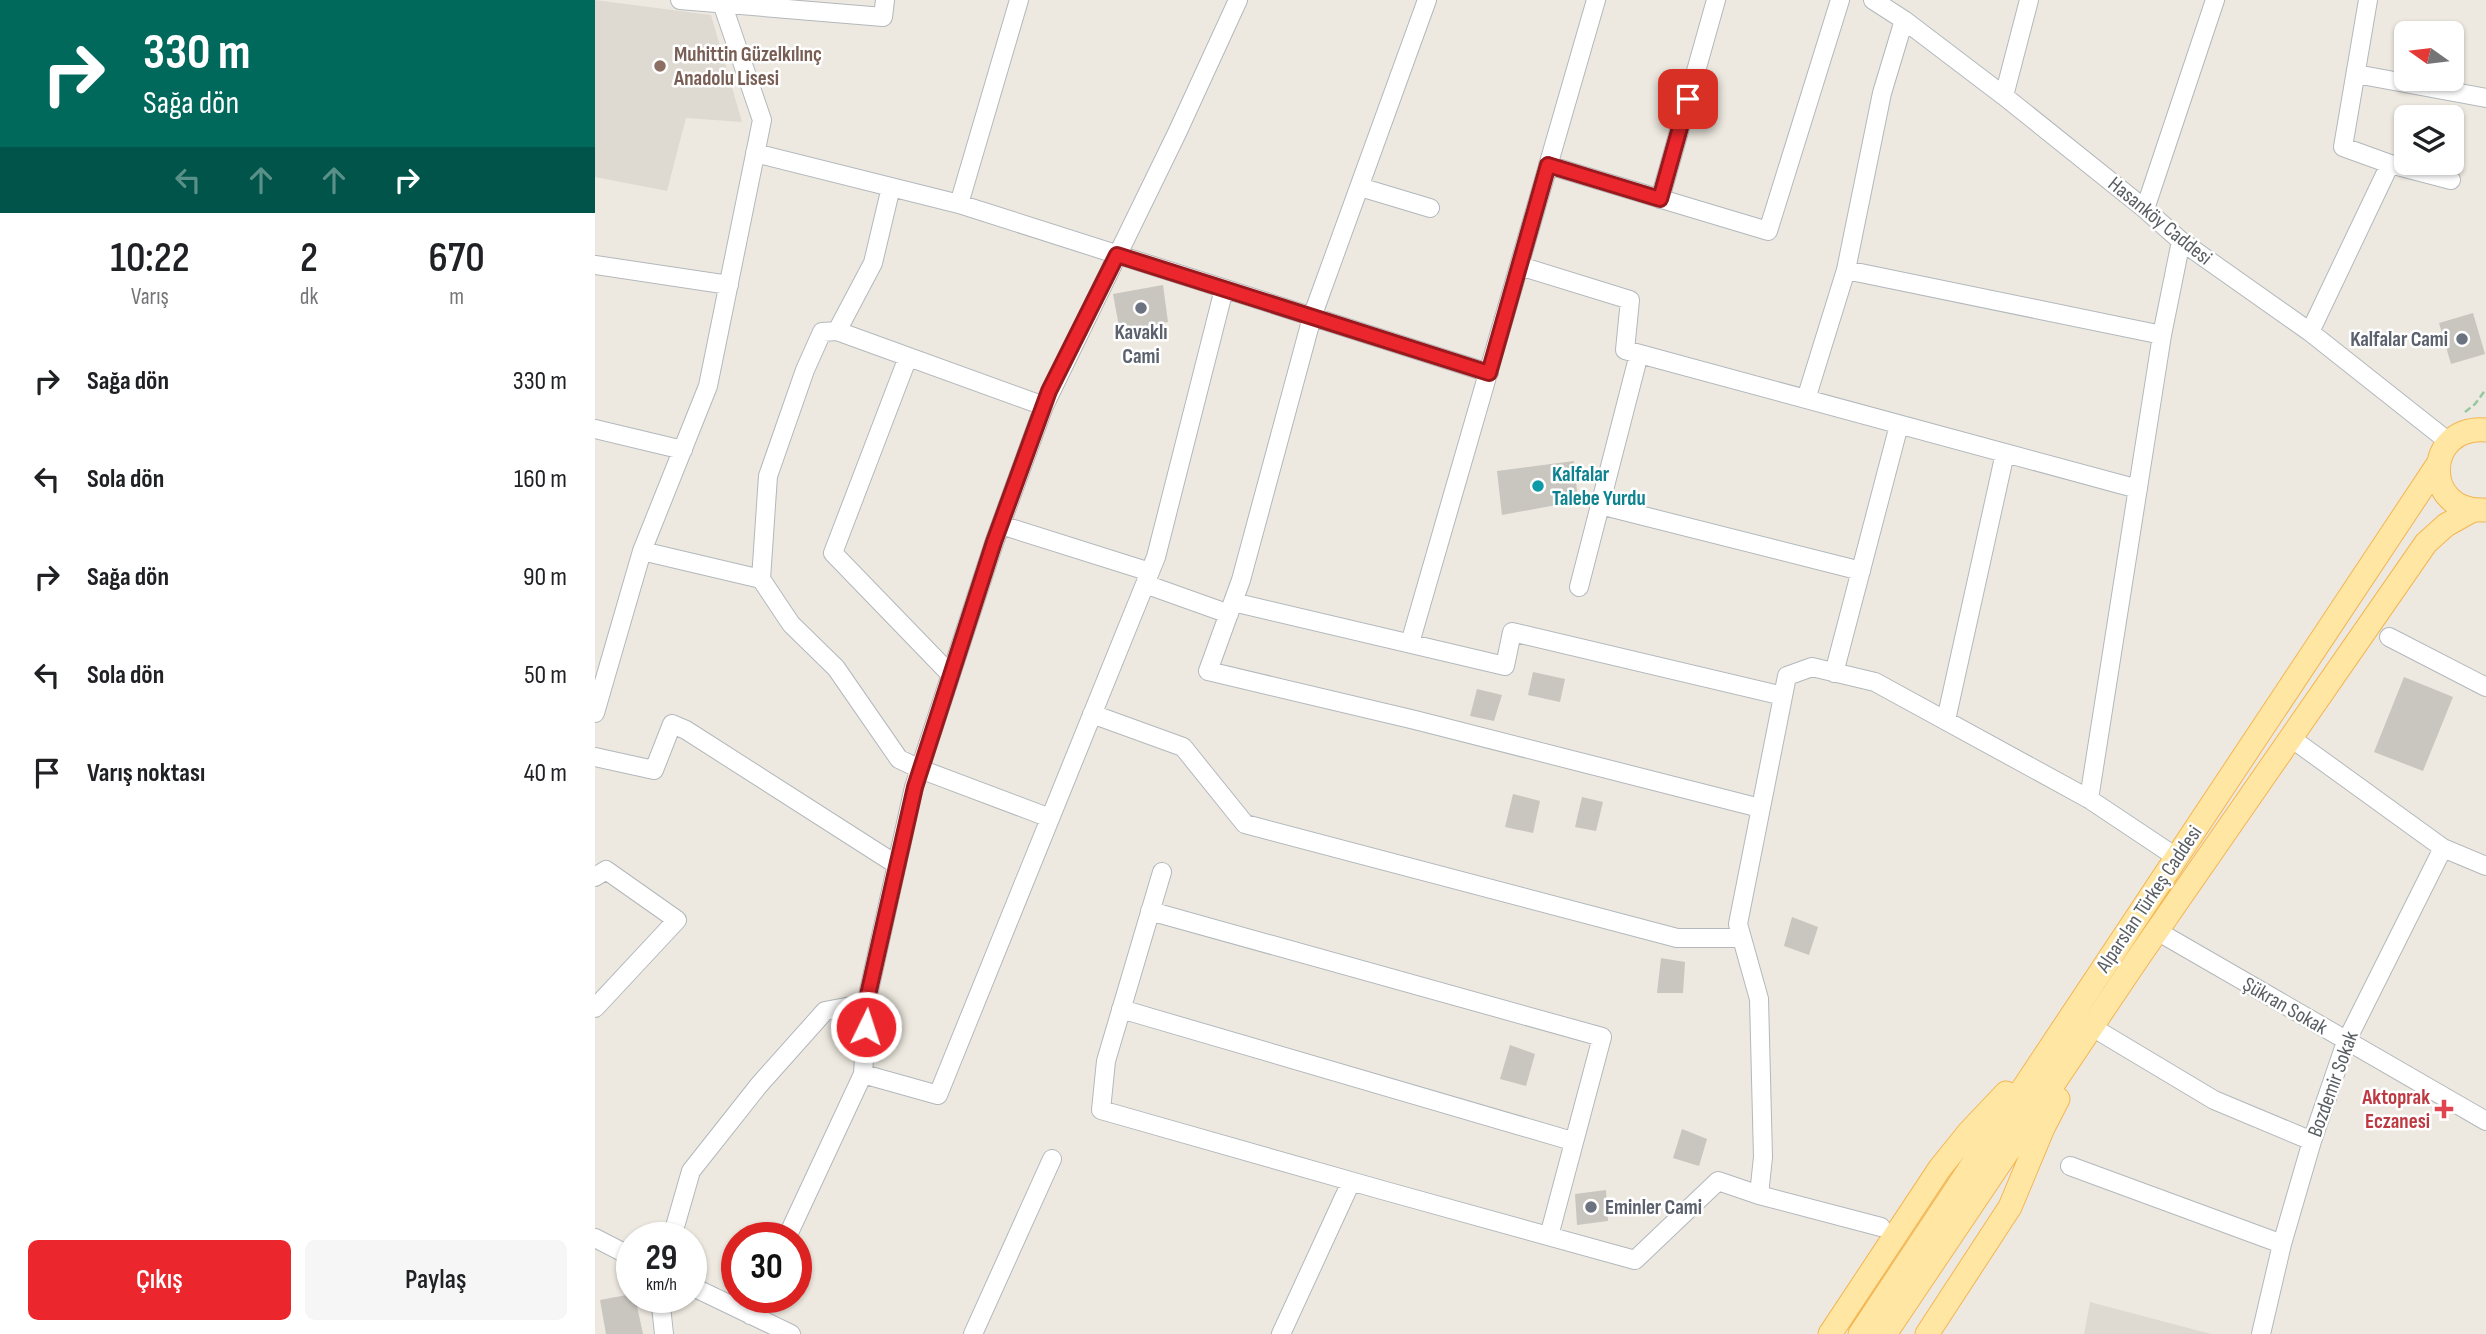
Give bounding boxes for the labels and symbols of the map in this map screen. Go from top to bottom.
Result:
north arrow [2394,21,2464,91]
place label: Muhittin Güzelkılınç Anadolu Lisesi [673,42,822,91]
marker: Muhittin Güzelkılınç Anadolu Lisesi [652,58,668,74]
pin [1658,69,1718,129]
street label: Hasanköy Caddesi [2103,172,2217,270]
marker: Kavaklı Cami [1133,300,1149,316]
place label: Kavaklı Cami [1114,320,1168,369]
place label: Kalfalar Cami [2350,327,2448,352]
marker: Kalfalar Cami [2454,331,2470,347]
place label: Kalfalar Talebe Yurdu [1552,462,1646,511]
marker: Kalfalar Talebe Yurdu [1530,478,1546,494]
street label: Alparslan Türkeş Caddesi [2090,821,2207,978]
street label: Şükran Sokak [2238,972,2332,1040]
position arrow [829,990,903,1064]
street label: Bozdemir Sokak [2302,1028,2364,1140]
place label: Aktoprak Eczanesi [2361,1085,2430,1134]
marker: Aktoprak Eczanesi [2436,1101,2452,1117]
place label: Eminler Cami [1605,1195,1702,1220]
marker: Eminler Cami [1583,1199,1599,1215]
speed limit sign: 30 [721,1222,812,1313]

